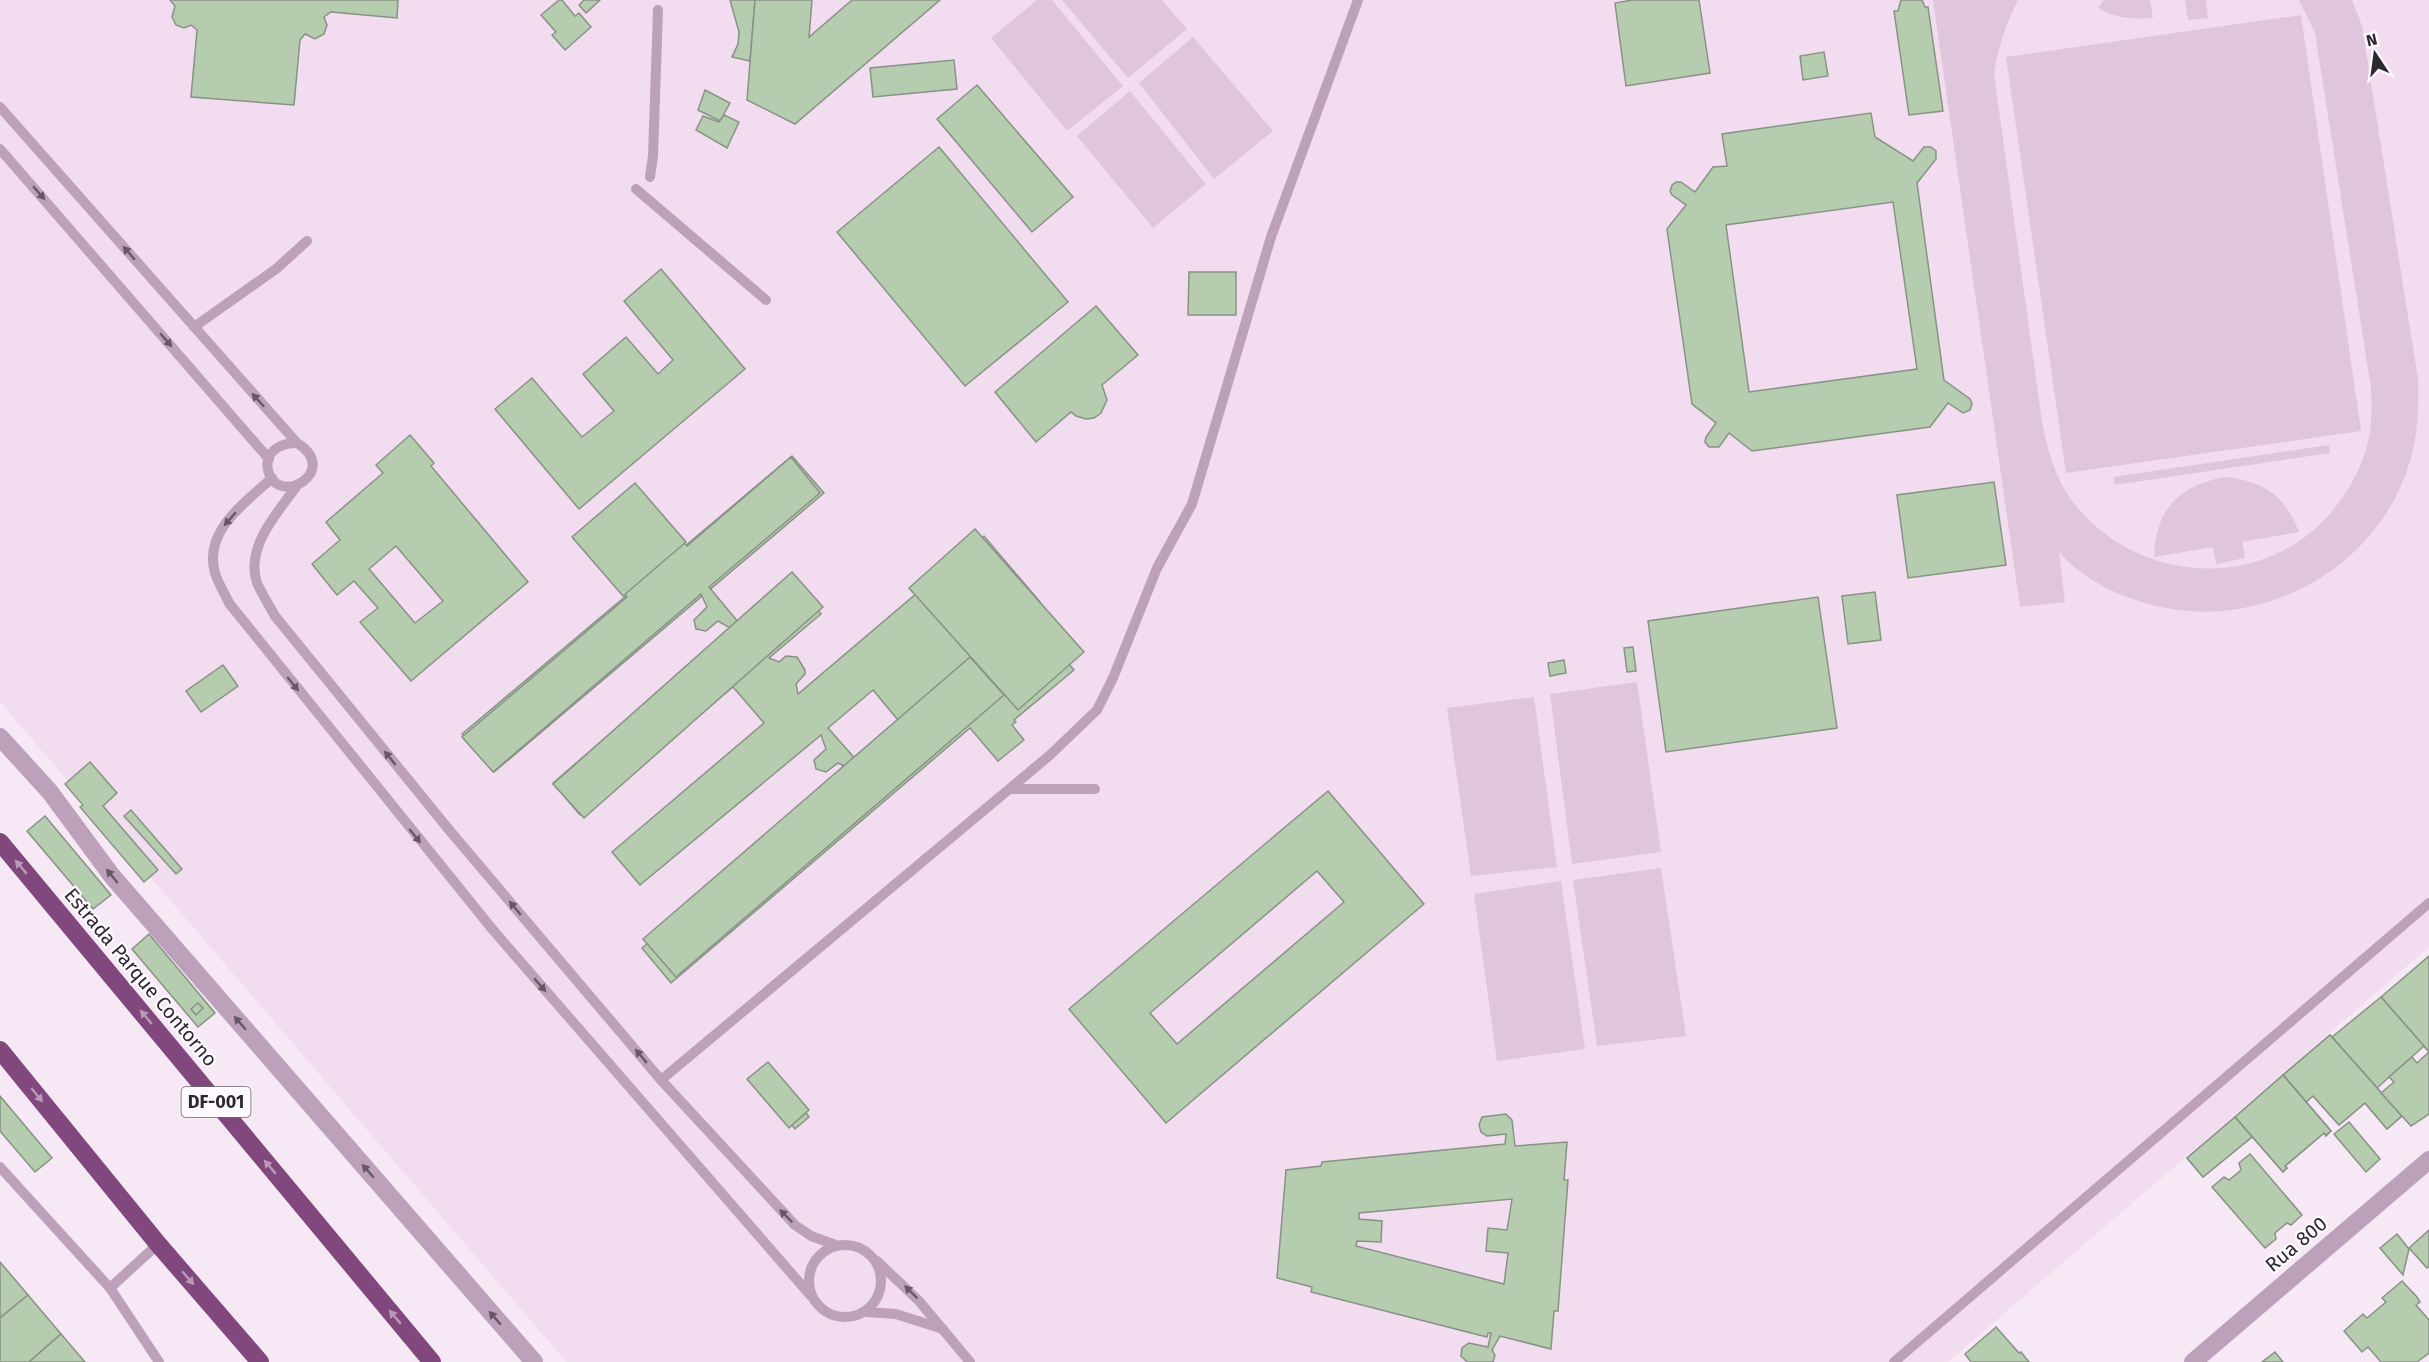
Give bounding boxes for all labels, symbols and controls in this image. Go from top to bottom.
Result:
north arrow [2345,24,2405,84]
text: N [2364,29,2379,50]
one-way arrow [32,185,45,200]
one-way arrow [122,246,136,261]
one-way arrow [159,332,172,347]
one-way arrow [252,393,265,408]
one-way arrow [223,511,237,526]
one-way arrow [286,676,298,691]
one-way arrow [384,750,397,766]
one-way arrow [409,828,421,843]
one-way arrow [14,859,27,875]
one-way arrow [107,868,119,883]
street label: Estrada Parque Contorno [59,883,223,1071]
one-way arrow [509,901,522,916]
one-way arrow [534,977,547,993]
one-way arrow [139,1009,152,1025]
one-way arrow [234,1016,247,1031]
one-way arrow [635,1048,648,1064]
one-way arrow [30,1087,43,1102]
road number: DF-001 [182,1087,250,1117]
one-way arrow [264,1159,277,1175]
one-way arrow [361,1163,375,1178]
one-way arrow [780,1210,794,1224]
street label: Rua 800 [2260,1211,2332,1277]
one-way arrow [181,1270,194,1286]
one-way arrow [904,1285,918,1299]
one-way arrow [389,1310,402,1325]
one-way arrow [489,1310,502,1326]

